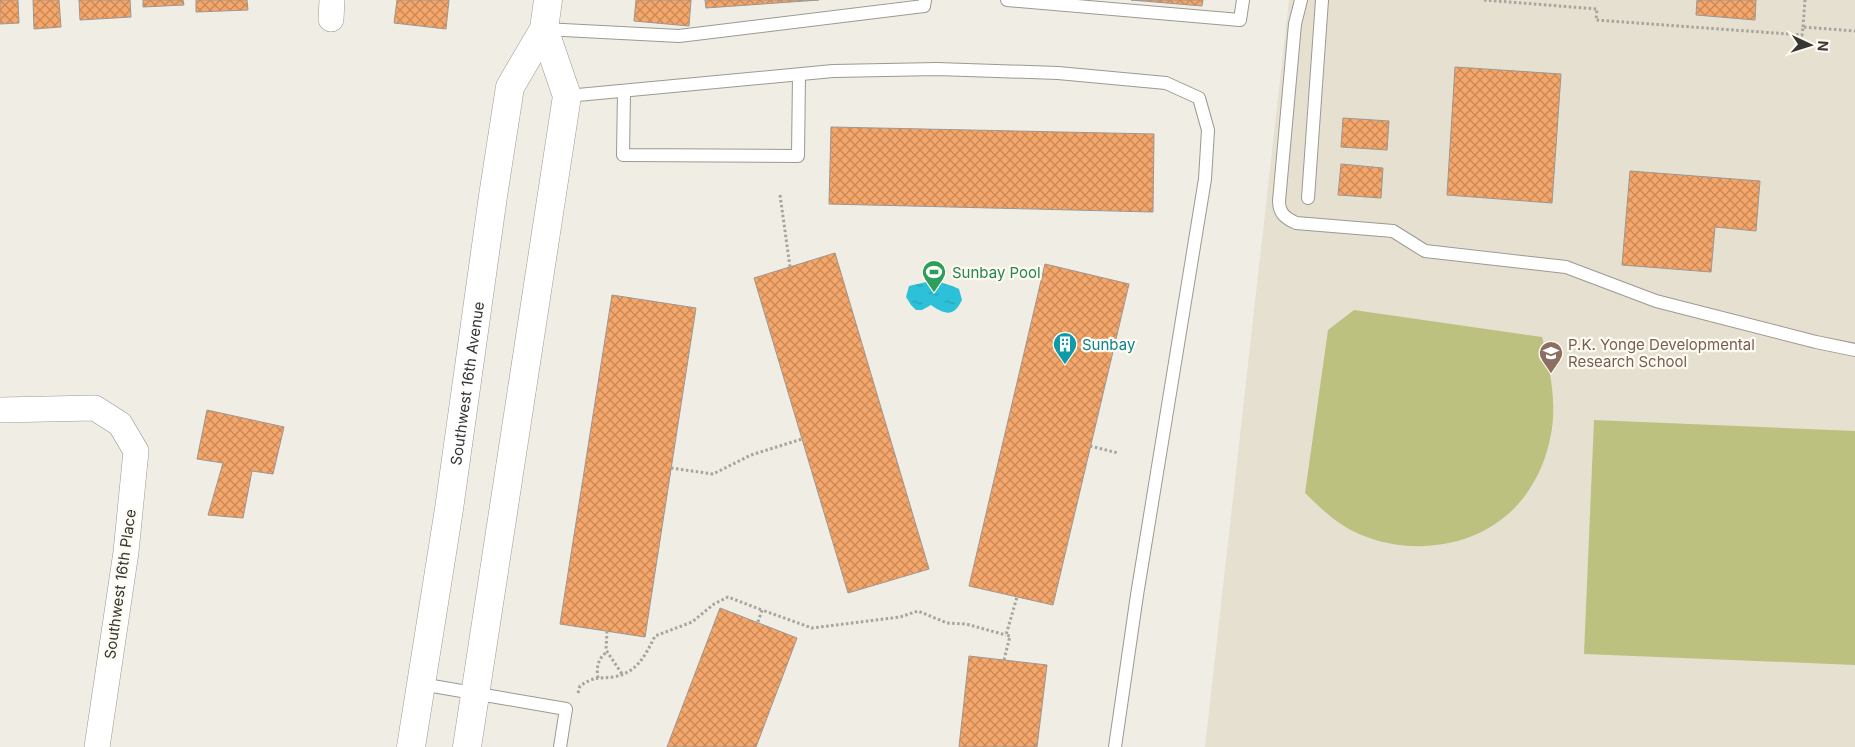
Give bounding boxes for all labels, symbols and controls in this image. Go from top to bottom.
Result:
north arrow [1785,20,1835,70]
text: N [1815,40,1832,52]
sports icon: Sunbay Pool [921,259,947,293]
place label: Sunbay Pool [952,263,1041,282]
street label: Southwest 16th Avenue [446,300,488,466]
building icon: Sunbay [1052,331,1078,365]
place label: Sunbay [1082,335,1136,354]
place label: P.K. Yonge Developmental Research School [1568,335,1755,371]
school or university icon: P.K. Yonge Developmental Research School [1538,340,1564,374]
street label: Southwest 16th Place [100,508,140,660]

